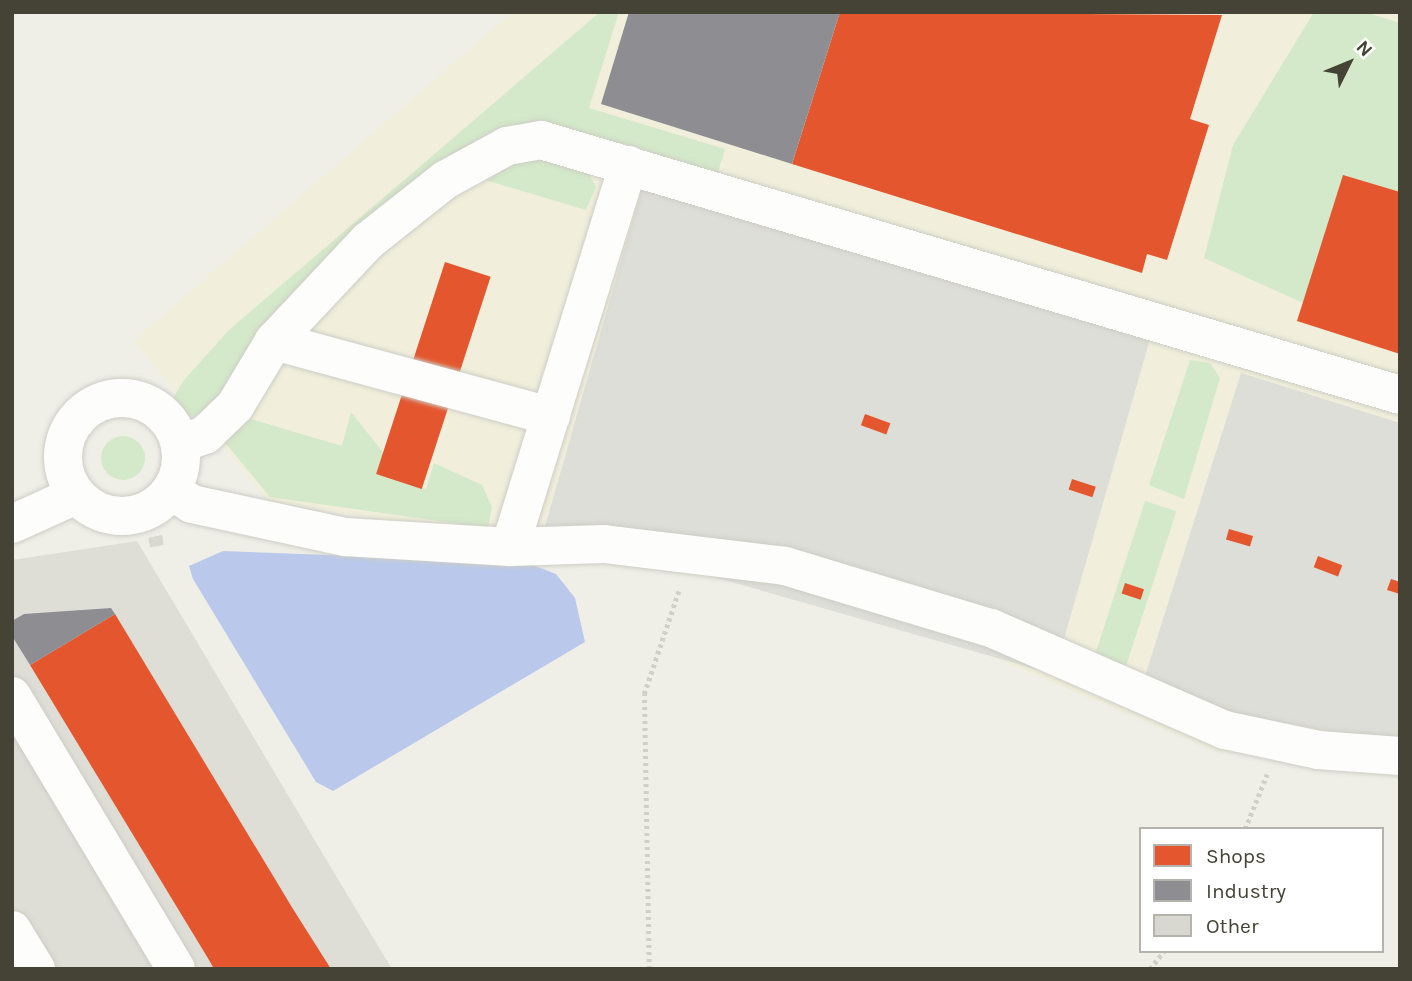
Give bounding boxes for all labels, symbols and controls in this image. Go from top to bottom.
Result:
north arrow [1314,28,1384,98]
text: N [1352,36,1377,61]
legend [1139,827,1384,953]
text: Shops [1206,844,1266,868]
text: Industry [1206,879,1286,903]
text: Other [1206,914,1259,938]

